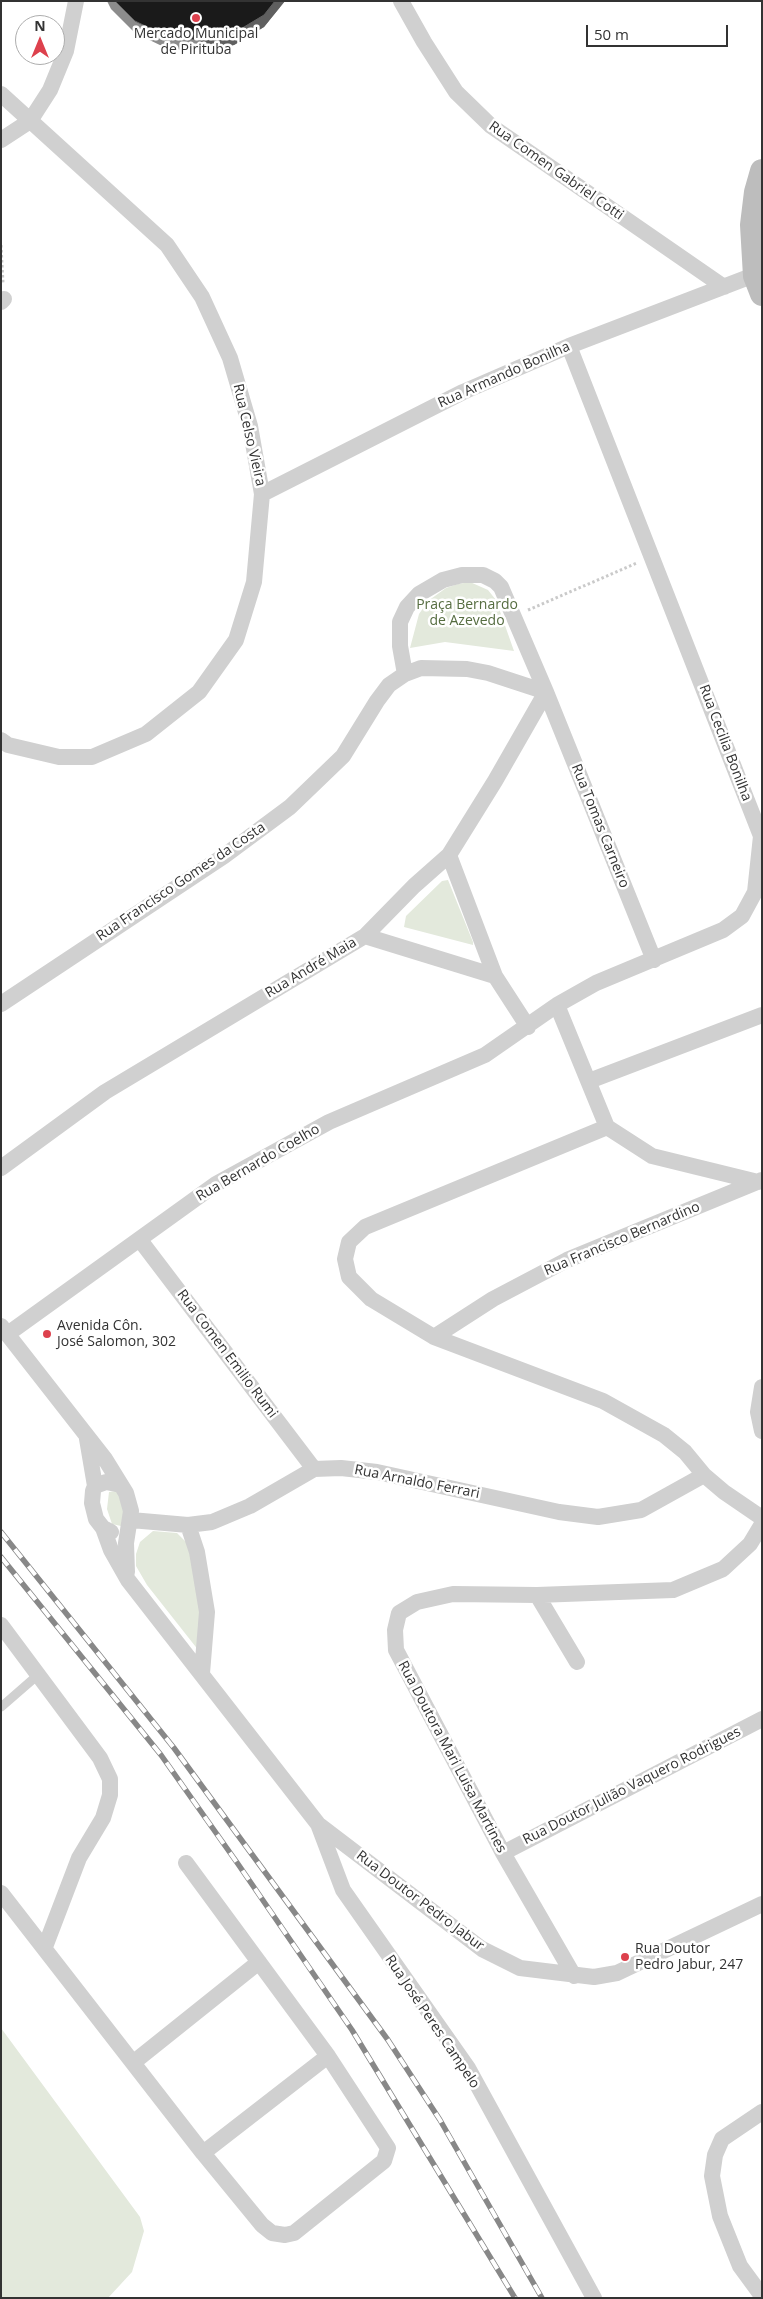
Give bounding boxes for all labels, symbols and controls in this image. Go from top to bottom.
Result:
marker: Mercado Municipal de Pirituba [190,12,202,24]
north arrow [15,15,65,65]
scale bar [588,15,730,47]
text: N [34,16,46,35]
text: 50 m [594,24,629,44]
place label: Mercado Municipal de Pirituba [134,26,258,58]
street label: Rua Comen Gabriel Cotti [485,118,627,224]
street label: Rua Armando Bonilha [435,338,573,412]
street label: Rua Celso Vieira [229,382,269,488]
park label: Praça Bernardo de Azevedo [416,597,518,630]
street label: Rua Cecilia Bonilha [695,682,755,804]
street label: Rua Tomas Carneiro [567,762,633,890]
street label: Rua Francisco Gomes da Costa [93,819,269,945]
street label: Rua André Maia [262,934,360,1002]
street label: Rua Bernardo Coelho [193,1121,323,1205]
street label: Rua Francisco Bernardino [542,1199,702,1279]
street label: Rua Comen Emilio Rumi [173,1287,281,1421]
place label: Avenida Côn. José Salomon, 302 [57,1318,176,1350]
marker: Avenida Côn. José Salomon, 302 [41,1328,53,1340]
street label: Rua Arnaldo Ferrari [353,1462,481,1502]
street label: Rua Doutora Mari Luisa Martines [394,1658,510,1856]
street label: Rua Doutor Julião Vaquero Rodrigues [520,1724,744,1848]
street label: Rua Doutor Pedro Jabur [353,1847,487,1955]
place label: Rua Doutor Pedro Jabur, 247 [635,1941,743,1974]
marker: Rua Doutor Pedro Jabur, 247 [619,1951,631,1963]
street label: Rua José Peres Campelo [381,1952,483,2092]

